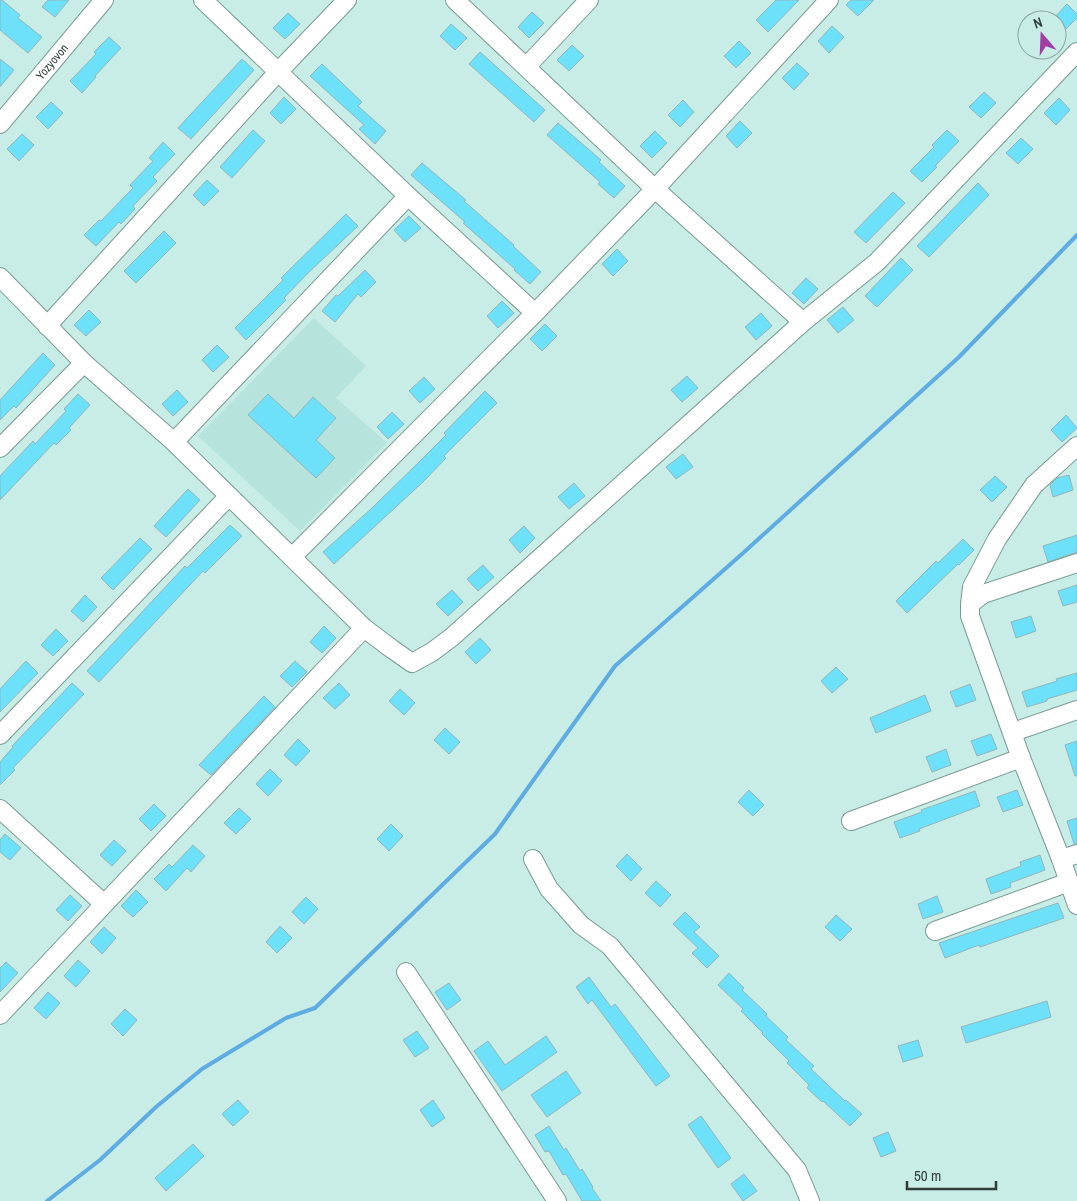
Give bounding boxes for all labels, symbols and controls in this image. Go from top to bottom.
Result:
north arrow [1017,10,1067,60]
text: N [1031,13,1045,33]
street label: Yozyovon [32,41,72,83]
scale bar [907,1158,996,1190]
text: 50 m [914,1165,941,1186]

